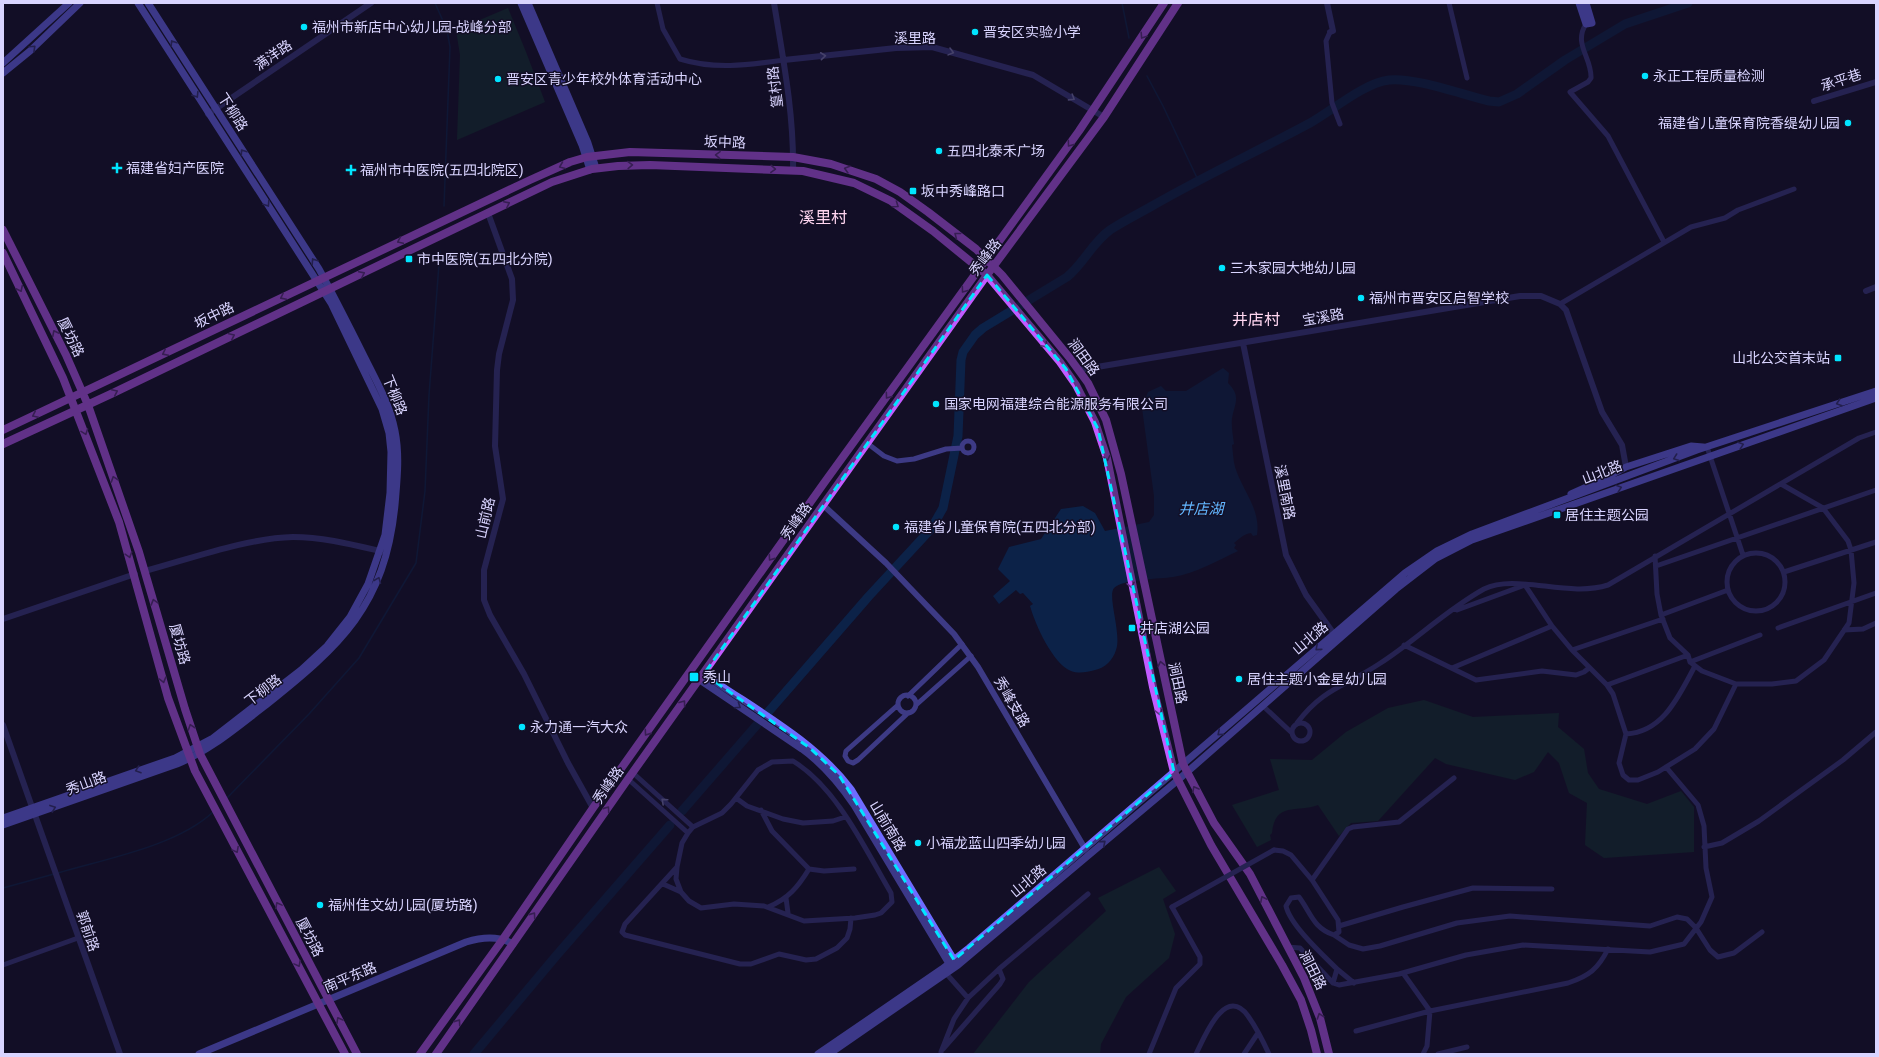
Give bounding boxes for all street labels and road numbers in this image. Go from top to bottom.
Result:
street label: 溪里路 [894,30,936,46]
street label: 满洋路 [251,37,295,73]
street label: 篁村路 [765,65,785,109]
street label: 承平巷 [1819,66,1863,94]
street label: 下柳路 [215,90,251,134]
street label: 坂中路 [704,133,746,151]
street label: 秀峰路 [966,235,1004,279]
street label: 坂中路 [192,299,236,331]
street label: 宝溪路 [1301,305,1345,329]
street label: 厦坊路 [55,315,87,359]
street label: 涧田路 [1065,335,1103,379]
street label: 下柳路 [380,373,410,417]
street label: 山北路 [1580,457,1624,487]
street label: 溪里南路 [1272,463,1298,521]
street label: 山前路 [472,496,498,540]
street label: 秀峰路 [777,499,815,543]
street label: 山北路 [1289,618,1331,658]
street label: 厦坊路 [167,622,193,666]
street label: 涧田路 [1166,661,1190,705]
street label: 下柳路 [242,671,284,709]
street label: 秀峰支路 [991,674,1033,730]
street label: 秀峰路 [589,763,627,807]
street label: 秀山路 [64,768,108,798]
street label: 山前南路 [867,798,909,854]
street label: 山北路 [1007,861,1049,901]
street label: 郭前路 [74,909,102,953]
street label: 厦坊路 [293,915,327,959]
street label: 涧田路 [1296,948,1330,992]
street label: 南平东路 [321,959,379,995]

